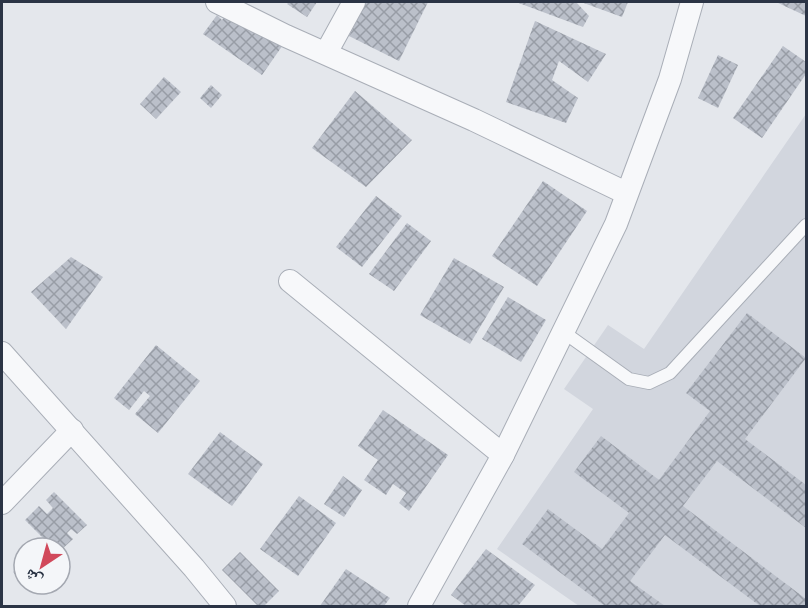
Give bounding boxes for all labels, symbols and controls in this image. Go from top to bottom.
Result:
north arrow [12,536,72,596]
text: ش [21,565,46,590]

